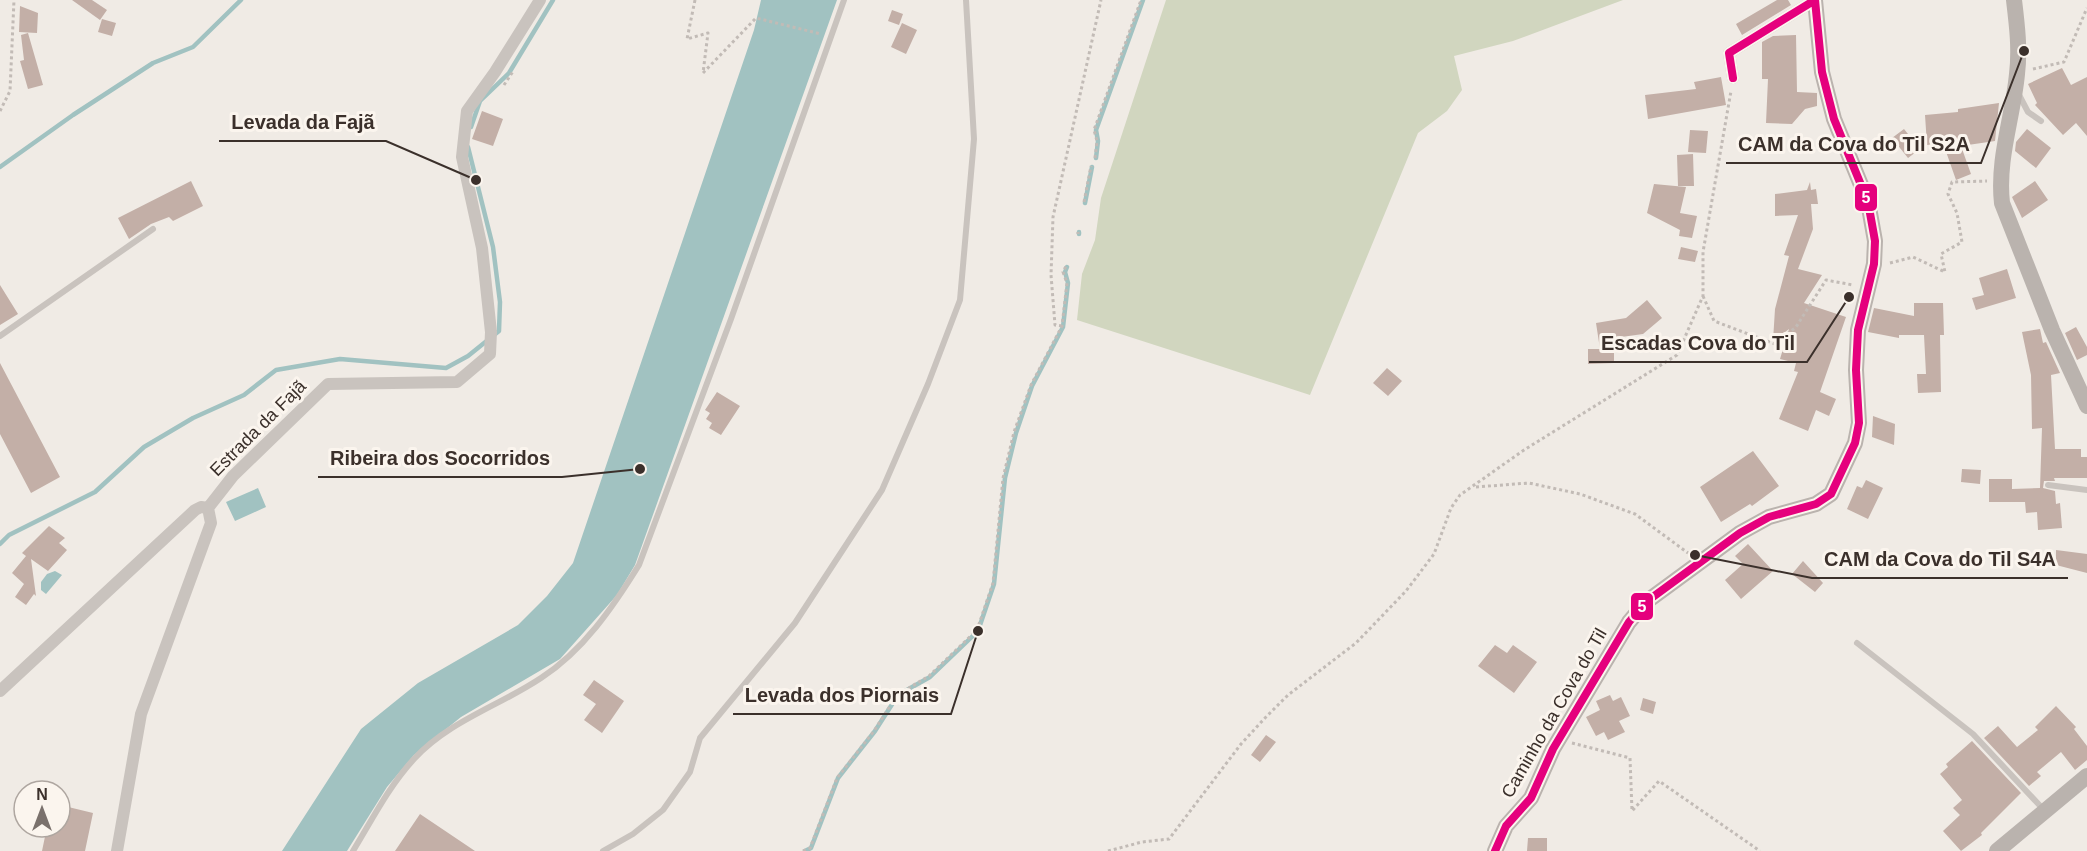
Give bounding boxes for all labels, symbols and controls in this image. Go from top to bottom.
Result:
callout: Levada da Fajã [219,103,386,141]
text: Levada da Fajã [231,111,376,133]
callout: CAM da Cova do Til S2A [1726,125,1981,163]
text: CAM da Cova do Til S2A [1738,133,1970,155]
line badge: 5 [1854,183,1878,212]
text: 5 [1862,189,1871,206]
callout: Escadas Cova do Til [1589,324,1807,362]
text: Escadas Cova do Til [1601,332,1795,354]
street label: Estrada da Fajã [206,375,311,480]
callout: Ribeira dos Socorridos [318,439,562,477]
text: Ribeira dos Socorridos [330,447,550,469]
callout: CAM da Cova do Til S4A [1812,540,2068,578]
text: CAM da Cova do Til S4A [1824,548,2056,570]
line badge: 5 [1630,592,1654,621]
text: 5 [1638,598,1647,615]
street label: Caminho da Cova do Til [1497,625,1611,801]
callout: Levada dos Piornais [733,676,951,714]
text: Levada dos Piornais [745,684,939,706]
north arrow [12,779,72,839]
text: N [36,786,48,803]

